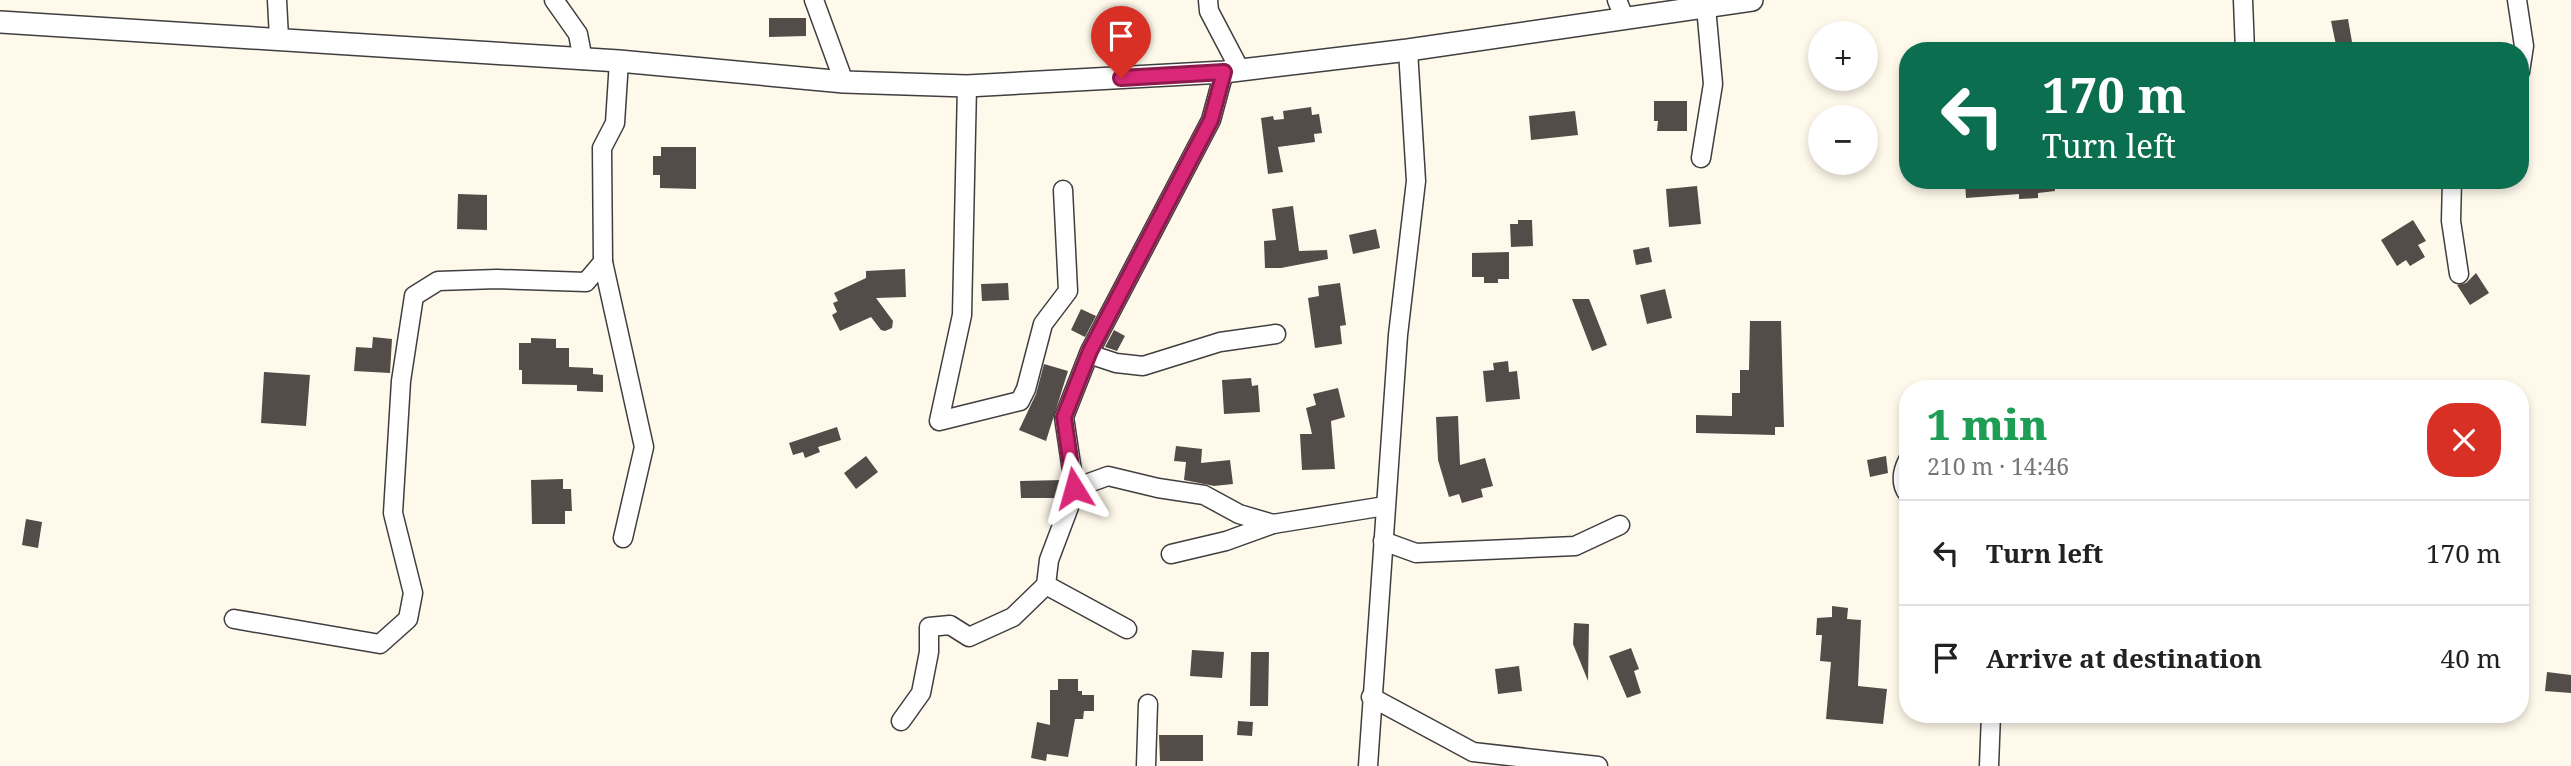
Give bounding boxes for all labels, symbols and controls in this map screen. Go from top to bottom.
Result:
pin [1091,6,1151,78]
icon: arrive [1102,17,1140,55]
map controls [1808,21,1878,175]
button: + [1808,21,1878,91]
text: 170 m [2042,61,2186,127]
icon: left [1927,70,2018,161]
button: − [1808,105,1878,175]
text: Turn left [2042,124,2176,167]
text: 1 min [1927,395,2048,452]
button: close [2427,403,2501,477]
text: 210 m · 14:46 [1927,450,2069,482]
position arrow [1037,451,1111,525]
icon: left [1927,534,1965,572]
text: Turn left [1986,535,2103,571]
text: 170 m [2426,535,2501,571]
icon: arrive [1927,639,1965,677]
text: Arrive at destination [1986,640,2262,676]
text: 40 m [2441,640,2501,676]

